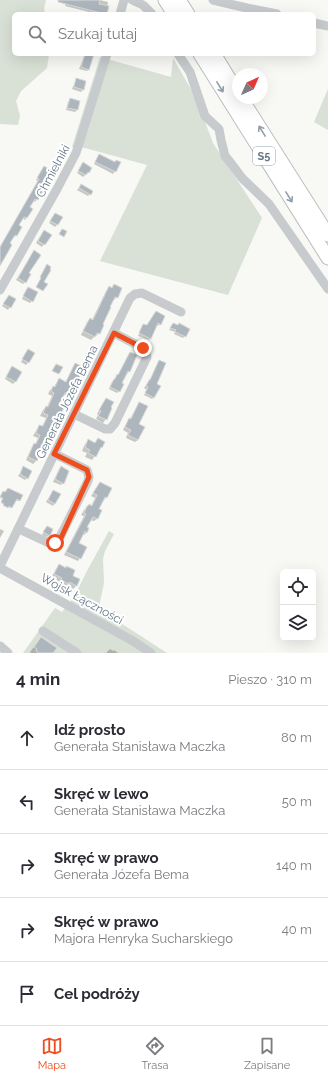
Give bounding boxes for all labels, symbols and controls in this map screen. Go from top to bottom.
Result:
search box [12,12,316,56]
icon: search [26,23,48,45]
text: Szukaj tutaj [58,25,137,43]
north arrow [232,68,268,104]
one-way arrow [217,81,225,93]
one-way arrow [258,125,266,137]
street label: Chmielniki [33,142,73,200]
road number: S5 [253,147,275,165]
one-way arrow [286,191,294,203]
route end [134,339,152,357]
street label: Generała Józefa Bema [33,343,101,461]
route start [46,534,64,552]
map controls [280,569,316,641]
button: locate [280,569,316,605]
street label: Wojsk Łączności [38,571,126,627]
button: layers [280,605,316,641]
text: 4 min [16,669,60,689]
text: Pieszo · 310 m [228,672,312,687]
text: Idź prosto [54,721,125,739]
icon: ahead [16,727,38,749]
text: 80 m [281,730,312,745]
text: Generała Stanisława Maczka [54,739,225,754]
text: Skręć w lewo [54,785,149,803]
icon: left [16,791,38,813]
text: 50 m [282,794,312,809]
text: Generała Stanisława Maczka [54,803,225,818]
text: Skręć w prawo [54,849,159,867]
icon: right [16,855,38,877]
text: 140 m [276,858,312,873]
text: Generała Józefa Bema [54,867,189,882]
text: Skręć w prawo [54,913,159,931]
icon: right [16,919,38,941]
text: 40 m [282,922,312,937]
text: Majora Henryka Sucharskiego [54,931,233,946]
icon: arrive [16,983,38,1005]
text: Cel podróży [54,985,140,1003]
tab: Mapa [38,1035,66,1072]
tab: Trasa [142,1035,168,1072]
tab: Zapisane [244,1035,290,1072]

